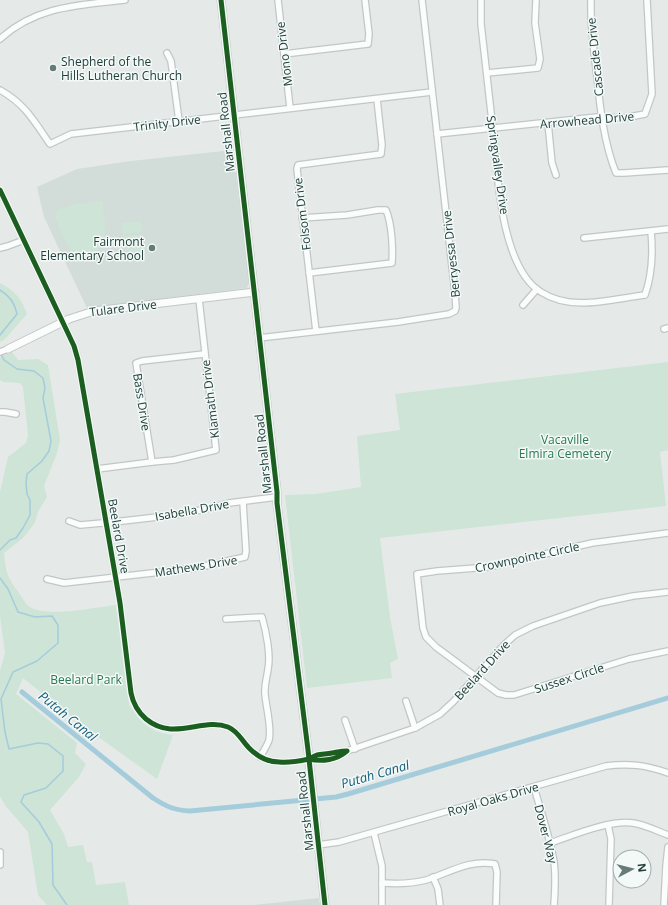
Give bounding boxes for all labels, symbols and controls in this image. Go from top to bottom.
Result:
street label: Cascade Drive [582,17,608,97]
street label: Mono Drive [272,20,296,87]
place label: Shepherd of the Hills Lutheran Church [61,53,182,84]
marker: Shepherd of the Hills Lutheran Church [48,63,58,73]
street label: Marshall Road [213,91,239,173]
street label: Arrowhead Drive [539,107,635,133]
street label: Trinity Drive [132,110,202,136]
street label: Springvalley Drive [483,114,513,216]
street label: Folsom Drive [289,176,315,251]
street label: Berryessa Drive [438,209,464,298]
place label: Fairmont Elementary School [40,233,144,264]
marker: Fairmont Elementary School [147,243,157,253]
street label: Tulare Drive [88,295,158,321]
street label: Klamath Drive [197,359,223,439]
street label: Bass Drive [129,372,155,432]
street label: Marshall Road [250,413,276,495]
park label: Vacaville Elmira Cemetery [519,431,612,462]
street label: Isabella Drive [154,495,231,525]
street label: Beelard Drive [104,497,134,575]
street label: Crownpointe Circle [473,538,581,576]
street label: Mathews Drive [154,551,239,581]
street label: Beelard Drive [450,636,514,704]
street label: Sussex Circle [532,659,606,697]
park label: Beelard Park [50,671,122,688]
water label: Putah Canal [35,687,102,746]
water label: Putah Canal [339,755,412,792]
street label: Marshall Road [292,770,318,852]
street label: Royal Oaks Drive [445,778,541,820]
street label: Dover Way [530,803,562,866]
north arrow [612,849,652,889]
text: N [634,862,650,873]

